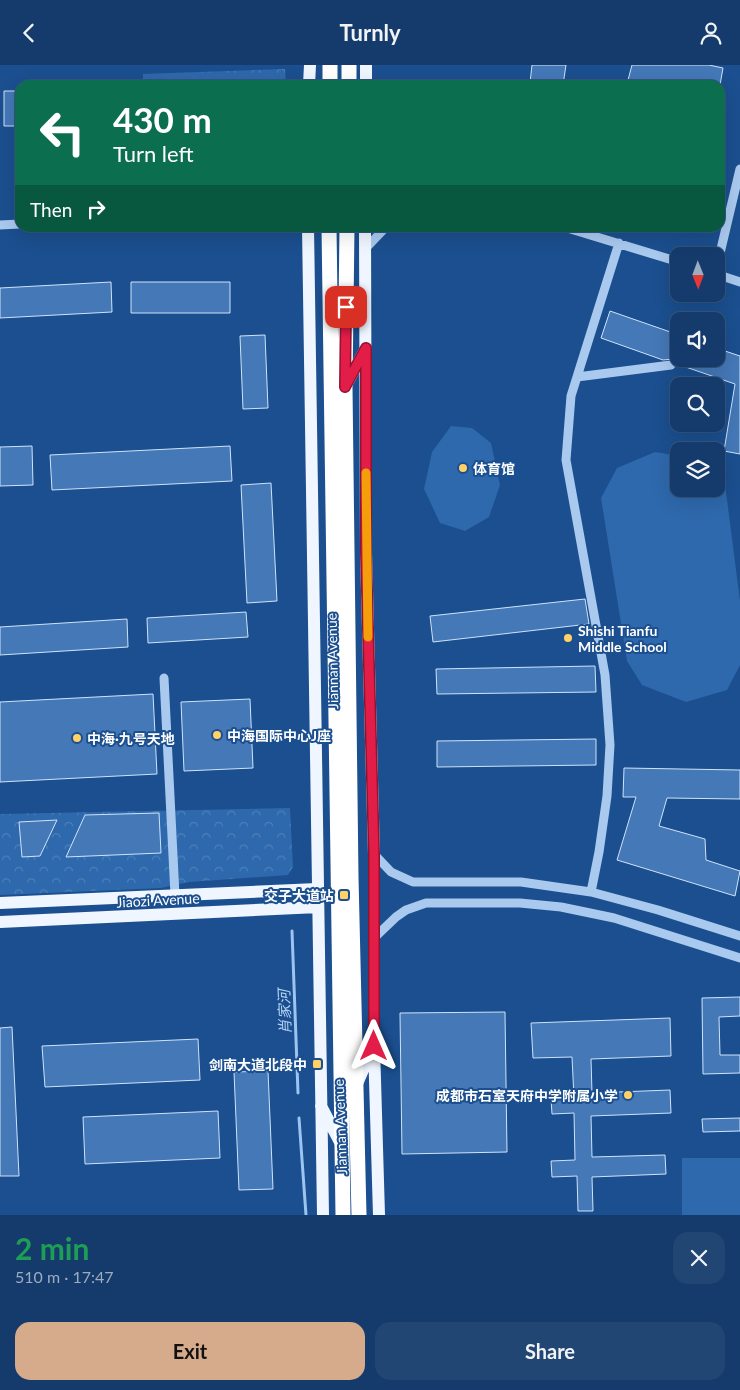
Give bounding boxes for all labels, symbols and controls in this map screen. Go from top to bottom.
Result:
icon: back [15,19,43,47]
text: Turnly [339,19,401,46]
icon: person [697,19,725,47]
text: 430 m [113,98,212,140]
icon: left [30,100,95,165]
text: Turn left [113,140,194,167]
icon: right [82,195,110,223]
text: Then [30,198,72,221]
north arrow [670,247,725,303]
map controls [670,247,725,497]
pin [325,286,367,328]
icon: arrive [332,293,360,321]
button: sound [670,312,725,367]
button: search [670,377,725,432]
button: layers [670,442,725,497]
place label: 体育馆 [473,460,515,477]
marker: 体育馆 [457,462,469,474]
street label: Jiannan Avenue [323,613,341,709]
place label: Shishi Tianfu Middle School [578,622,667,655]
marker: Shishi Tianfu Middle School [562,632,574,644]
place label: 中海国际中心J座 [227,727,331,744]
marker: 中海国际中心J座 [211,729,223,741]
place label: 中海·九号天地 [87,730,175,747]
marker: 中海·九号天地 [71,732,83,744]
place label: 交子大道站 [264,887,334,904]
street label: Jiaozi Avenue [116,889,200,911]
marker: 交子大道站 [338,889,350,901]
water label: 肖家河 [274,986,294,1035]
position arrow [347,1019,399,1071]
place label: 剑南大道北段中 [209,1056,307,1073]
marker: 剑南大道北段中 [311,1058,323,1070]
street label: Jiannan Avenue [330,1079,350,1175]
place label: 成都市石室天府中学附属小学 [436,1087,618,1104]
marker: 成都市石室天府中学附属小学 [622,1089,634,1101]
text: 2 min [15,1230,89,1266]
button: close [673,1232,725,1284]
text: 510 m · 17:47 [15,1267,114,1286]
button: Exit [15,1322,365,1380]
button: Share [375,1322,725,1380]

